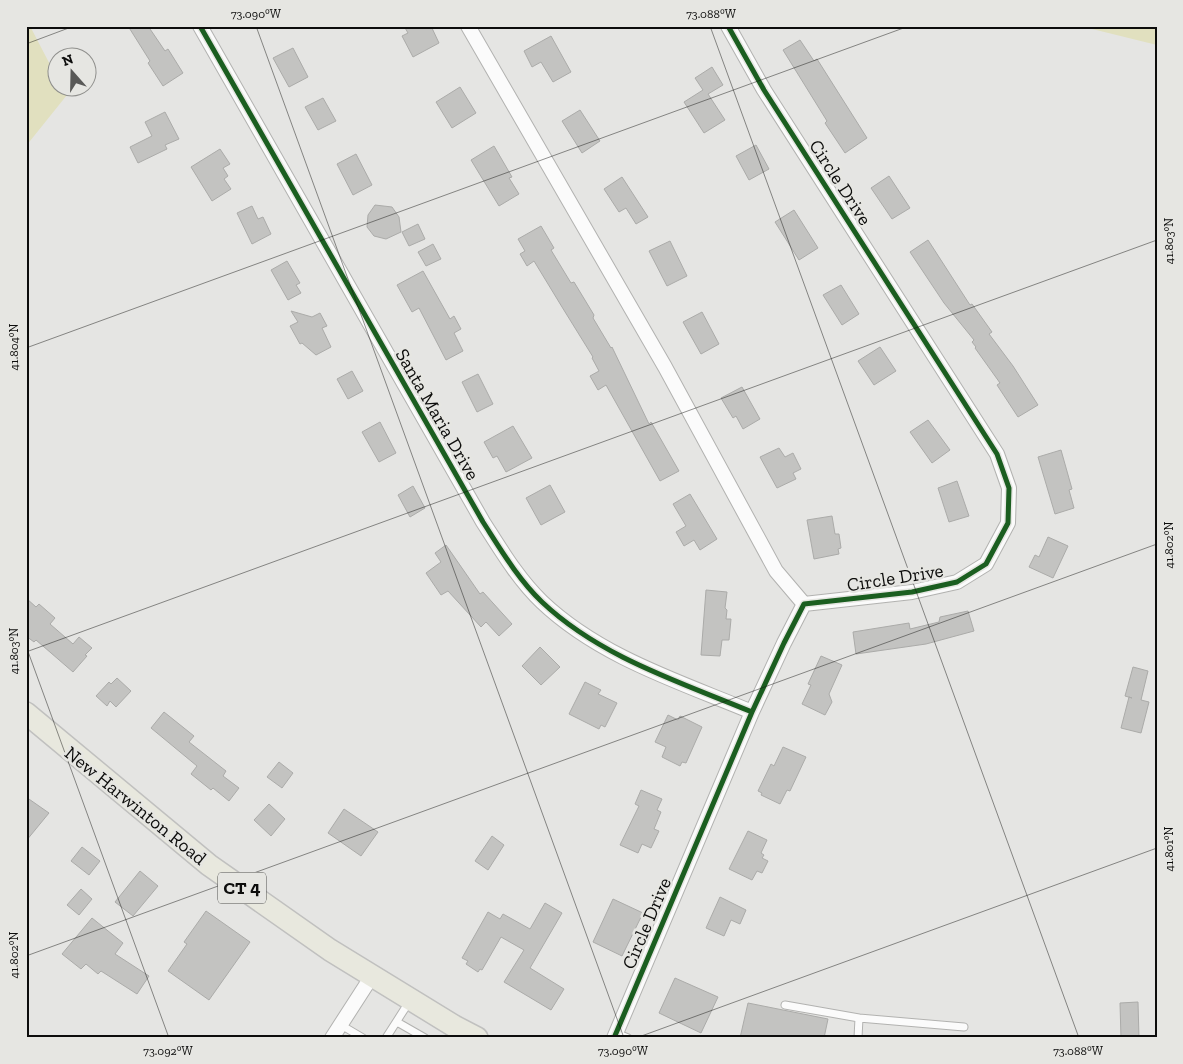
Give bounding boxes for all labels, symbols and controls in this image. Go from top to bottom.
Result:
text: 73.090°W [231,7,282,21]
text: 73.088°W [686,7,737,21]
north arrow [48,48,98,98]
text: N [60,50,76,70]
street label: Circle Drive [804,135,877,229]
text: 41.803°N [1162,218,1176,264]
text: 41.804°N [7,323,21,370]
street label: Santa Maria Drive [391,344,485,484]
text: 41.802°N [1162,521,1176,568]
street label: Circle Drive [845,559,945,596]
text: 41.803°N [7,628,21,674]
street label: New Harwinton Road [60,741,212,870]
text: 41.801°N [1162,826,1176,871]
road number: CT 4 [218,872,266,904]
street label: Circle Drive [617,874,676,973]
text: 41.802°N [7,931,21,978]
text: 73.092°W [143,1044,193,1058]
text: 73.090°W [598,1044,649,1058]
text: 73.088°W [1053,1044,1104,1058]

